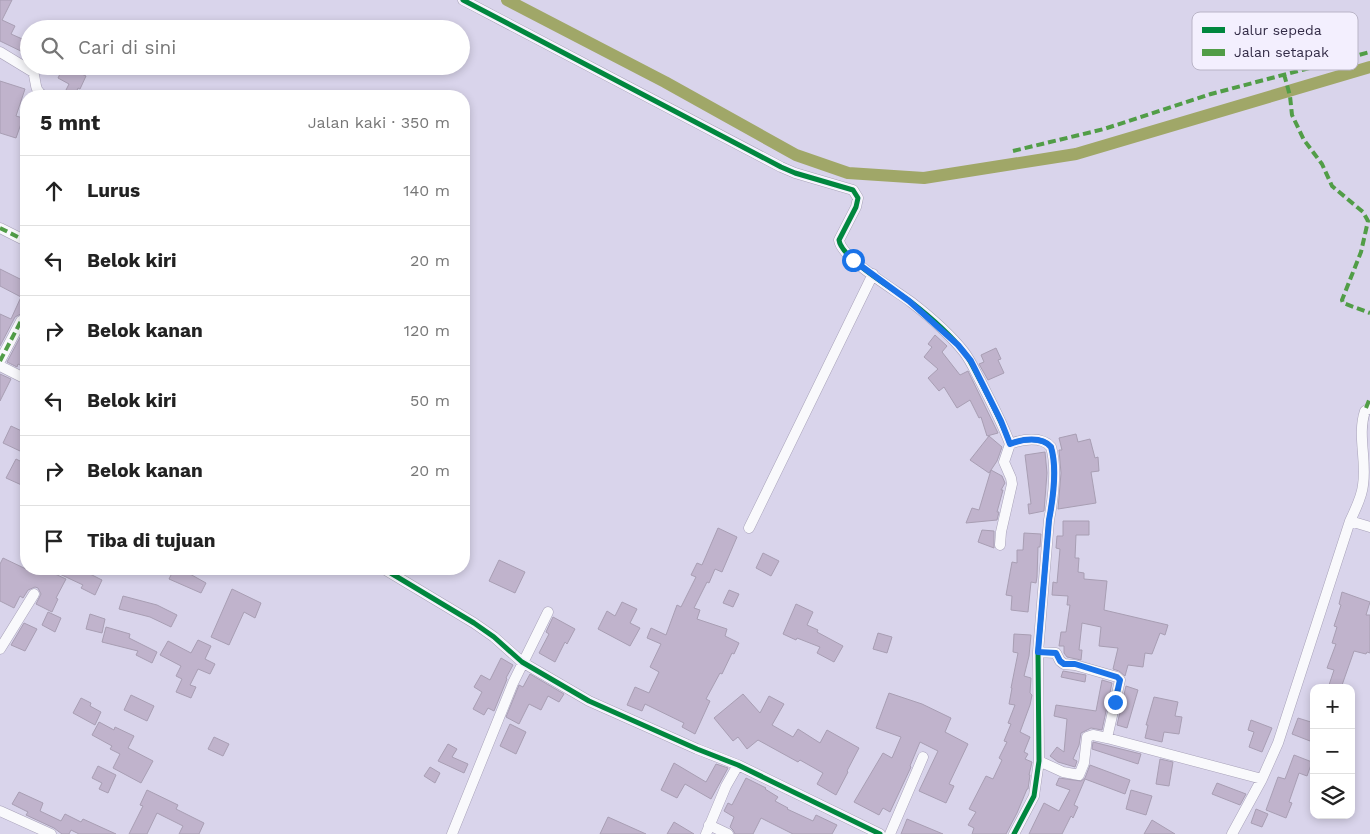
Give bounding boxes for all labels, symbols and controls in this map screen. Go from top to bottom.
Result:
legend [1192,12,1358,70]
search box [20,20,470,75]
text: Jalur sepeda [1234,22,1322,38]
icon: search [38,34,66,62]
text: Cari di sini [78,36,176,59]
text: Jalan setapak [1234,44,1329,60]
text: 5 mnt [40,110,100,135]
text: Jalan kaki · 350 m [308,113,450,132]
icon: ahead [40,177,68,205]
text: Lurus [87,179,140,202]
text: 140 m [403,181,450,200]
icon: left [40,247,68,275]
text: Belok kiri [87,249,177,272]
route start [842,249,865,272]
text: 20 m [410,251,450,270]
icon: right [40,317,68,345]
text: Belok kanan [87,319,203,342]
text: 120 m [404,321,450,340]
icon: left [40,387,68,415]
text: Belok kiri [87,389,177,412]
text: 50 m [410,391,450,410]
icon: right [40,457,68,485]
text: Belok kanan [87,459,203,482]
text: 20 m [410,461,450,480]
icon: arrive [40,527,68,555]
text: Tiba di tujuan [87,529,216,552]
map controls [1310,684,1355,819]
button: + [1310,684,1355,729]
route end [1104,691,1127,714]
button: − [1310,729,1355,774]
button: layers [1310,774,1355,819]

